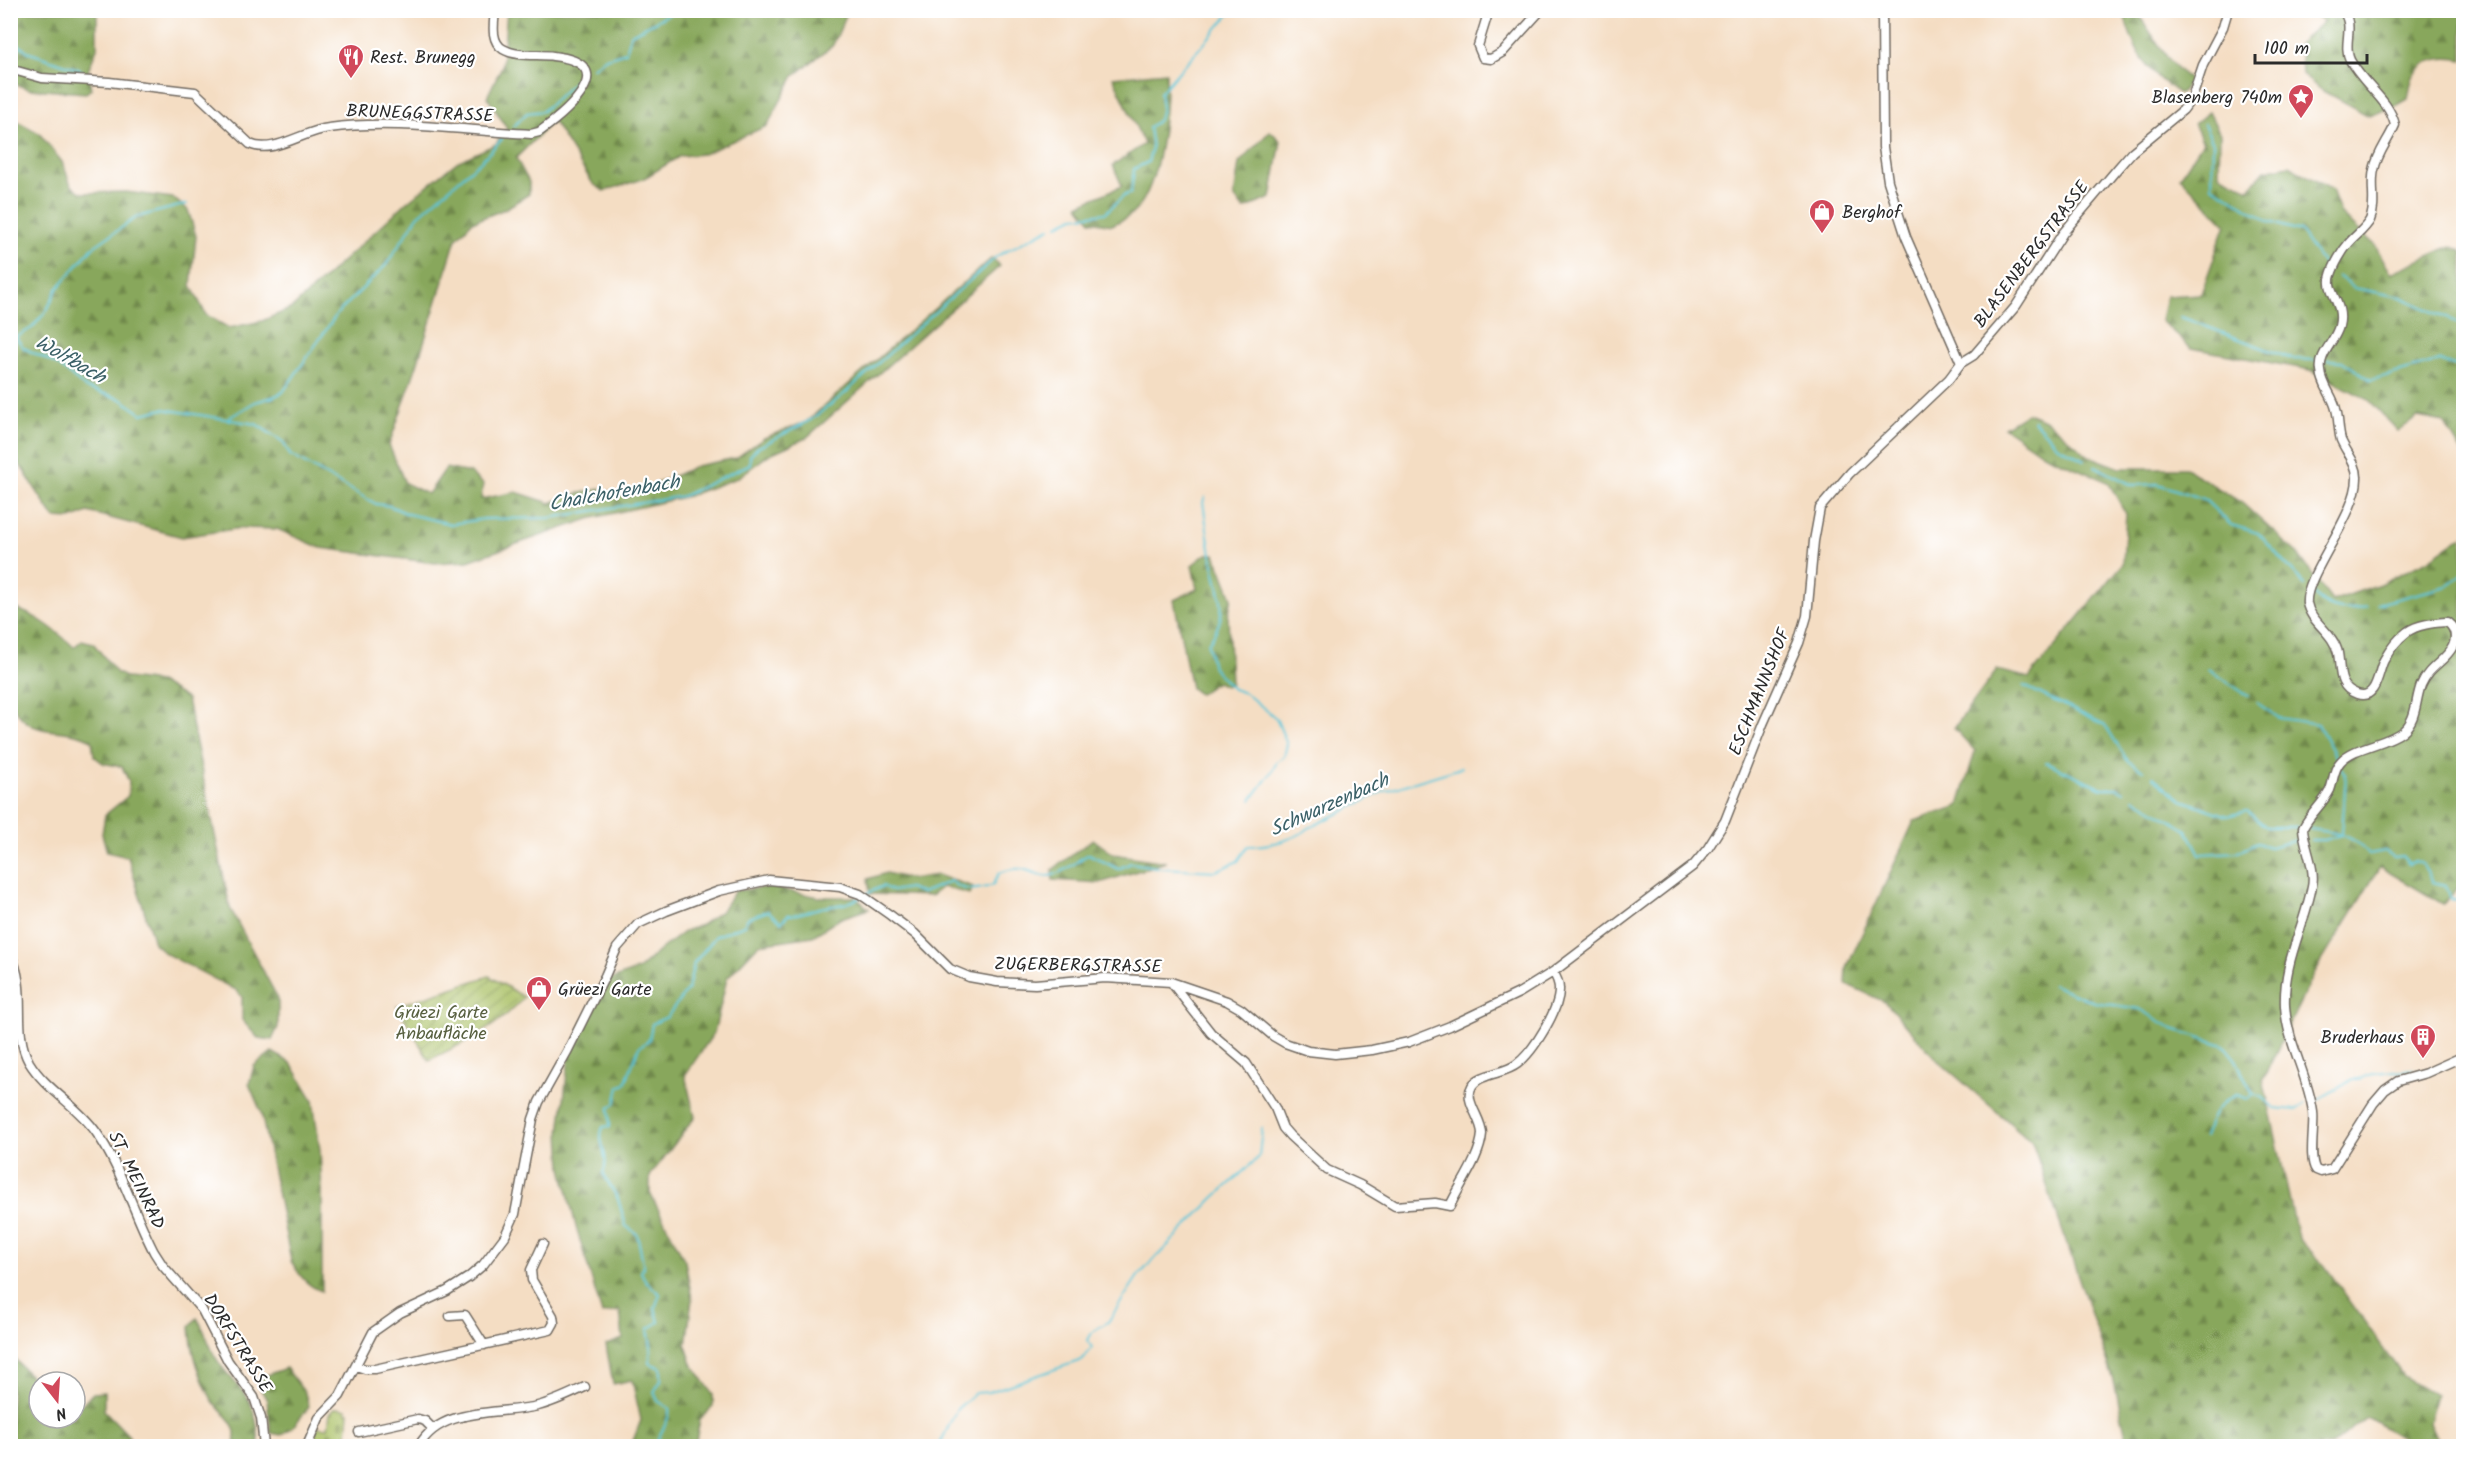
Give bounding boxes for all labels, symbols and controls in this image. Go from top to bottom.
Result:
scale bar [2255,27,2368,65]
text: 100 m [2264,35,2309,64]
restaurant icon: Rest. Brunegg [336,42,366,80]
place label: Rest. Brunegg [370,44,476,73]
place icon: Blasenberg 740m [2286,82,2316,120]
place label: Blasenberg 740m [2152,84,2282,113]
street label: BRUNEGGSTRASSE [346,97,495,132]
street label: BLASENBERGSTRASSE [1967,175,2098,335]
shop icon: Berghof [1807,197,1837,235]
place label: Berghof [1842,199,1903,228]
water label: Wolfbach [29,328,113,395]
water label: Chalchofenbach [546,466,685,521]
street label: ESCHMANNSHOF [1722,623,1800,760]
water label: Schwarzenbach [1265,764,1397,846]
street label: ZUGERBERGSTRASSE [994,951,1163,982]
shop icon: Grüezi Garte [524,974,554,1012]
place label: Grüezi Garte [558,976,652,1005]
park label: Grüezi Garte Anbaufläche [394,999,488,1049]
building icon: Bruderhaus [2408,1022,2438,1060]
place label: Bruderhaus [2320,1024,2404,1053]
street label: ST. MEINRAD [99,1127,172,1235]
street label: DORFSTRASSE [195,1288,279,1400]
north arrow [27,1370,87,1430]
text: N [52,1399,69,1426]

